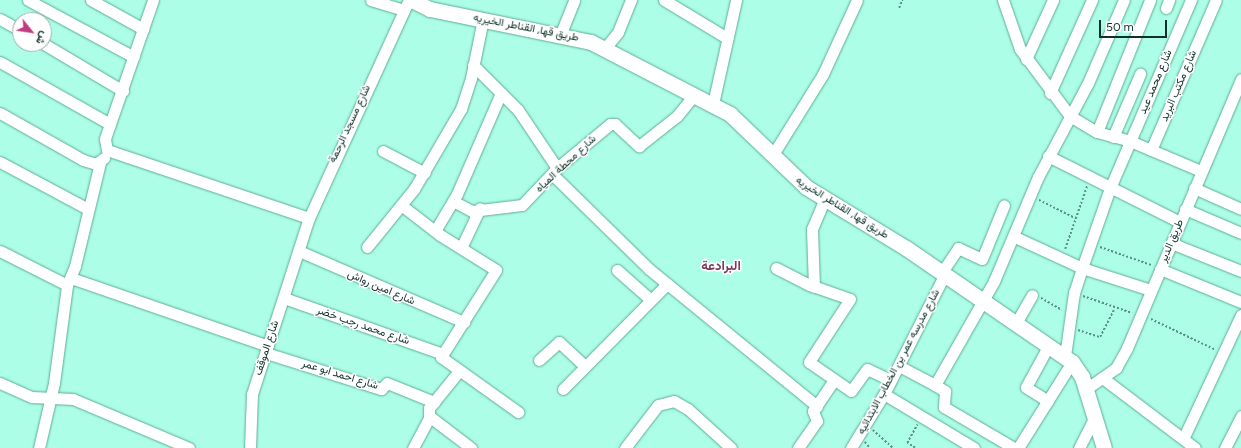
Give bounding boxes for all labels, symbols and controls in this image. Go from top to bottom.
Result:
street label: طريق قها, القناطر الخيريه [472,11,580,45]
north arrow [12,12,52,52]
scale bar [1101,12,1169,38]
text: 50 m [1106,20,1134,34]
text: ش [33,29,51,47]
street label: شارع محمد عيد [1137,48,1175,116]
street label: شارع مكتب البريد [1158,48,1200,124]
street label: شارع مسجد الرحمة [326,83,374,165]
street label: شارع محطة المياه [533,133,599,195]
street label: طريق قها, القناطر الخيريه [793,174,891,242]
street label: طريق الدير [1157,217,1187,265]
district label: البرادعة [701,258,741,274]
street label: شارع امين رواش [345,268,417,308]
street label: شارع مدرسه عمر بن الخطاب الابتدائيه [855,287,943,437]
street label: شارع محمد رجب خضر [315,304,411,348]
street label: شارع الموقف [252,319,282,377]
street label: شارع احمد ابو عمر [300,357,380,393]

